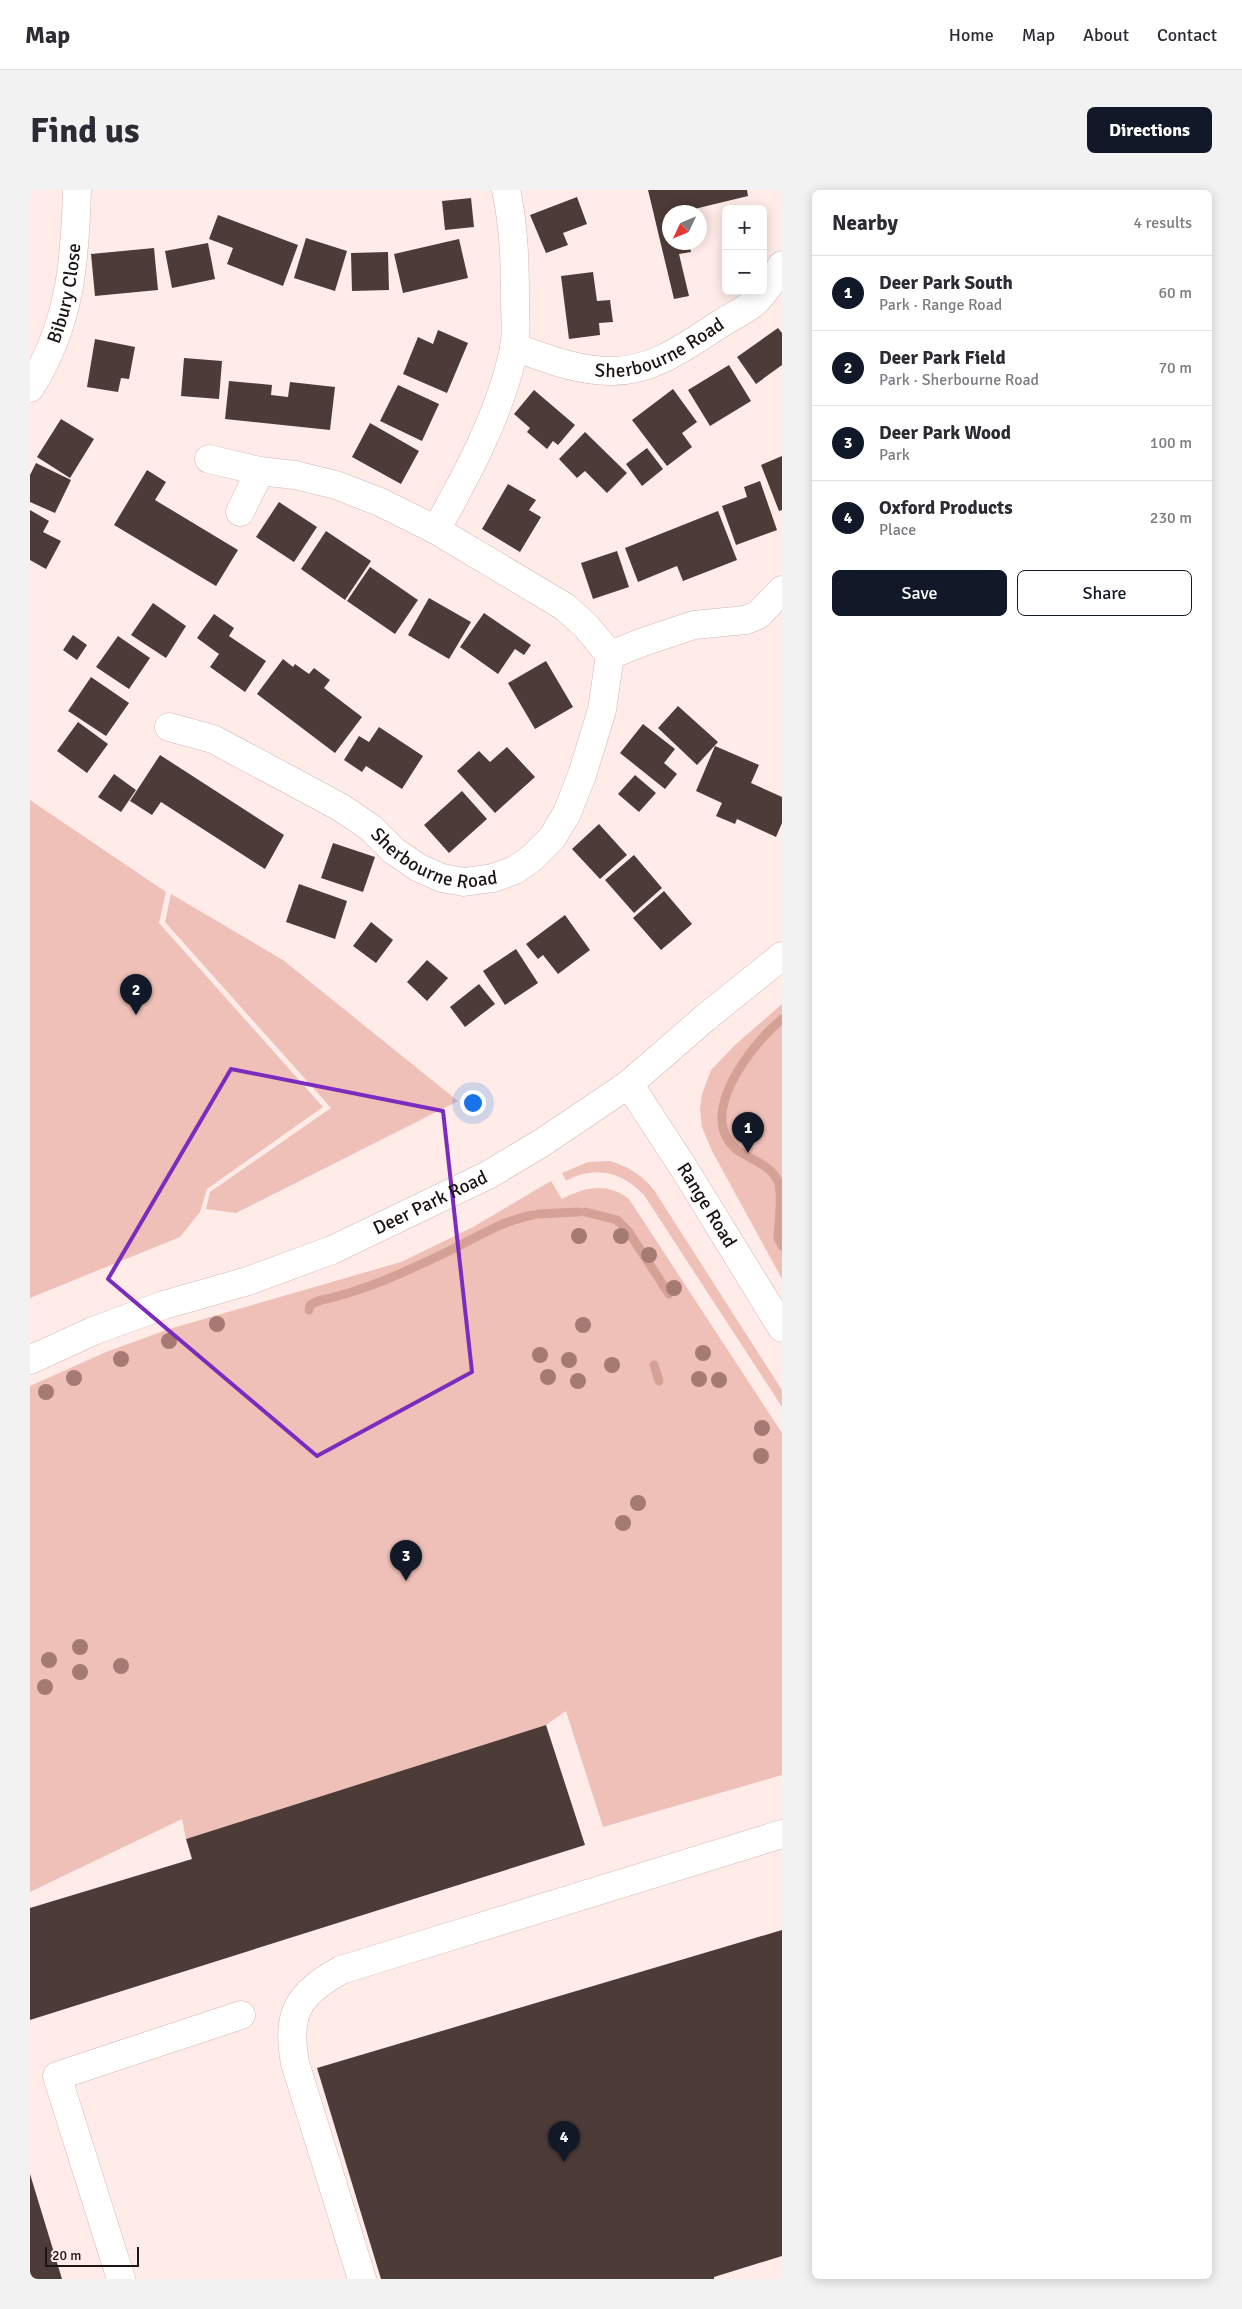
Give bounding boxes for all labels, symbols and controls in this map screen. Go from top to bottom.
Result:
text: Map [25,20,70,50]
text: Home [949,24,994,46]
text: Map [1022,24,1055,46]
text: About [1083,24,1129,46]
text: Contact [1157,24,1217,46]
button: Directions [1087,107,1212,153]
text: Find us [30,109,140,152]
north arrow [662,205,707,250]
map controls [722,205,767,295]
button: + [722,205,767,250]
text: Nearby [832,210,898,236]
text: 4 results [1133,213,1192,233]
street label: Bibury Close [42,242,86,347]
button: − [722,250,767,295]
text: Deer Park South [879,271,1013,295]
text: 1 [844,283,852,303]
text: 60 m [1158,283,1192,303]
text: Park · Range Road [879,295,1002,315]
street label: Sherbourne Road [594,312,729,383]
text: Deer Park Field [879,346,1006,370]
text: 2 [844,358,852,378]
text: 70 m [1158,358,1192,378]
text: Park · Sherbourne Road [879,370,1039,390]
text: Deer Park Wood [879,421,1011,445]
text: 3 [844,433,852,453]
text: 100 m [1150,433,1192,453]
text: Park [879,445,910,465]
text: Oxford Products [879,496,1013,520]
text: 4 [844,508,852,528]
text: 230 m [1150,508,1192,528]
text: Place [879,520,916,540]
button: Save [832,570,1007,616]
button: Share [1017,570,1192,616]
street label: Sherbourne Road [365,822,499,895]
pin: 2 [120,974,152,1015]
your location [460,1090,486,1116]
pin: 1 [732,1112,764,1153]
street label: Range Road [671,1158,742,1252]
street label: Deer Park Road [369,1165,491,1240]
pin: 3 [390,1540,422,1581]
pin: 4 [548,2121,580,2162]
scale bar [45,2244,139,2267]
text: 20 m [52,2247,81,2264]

